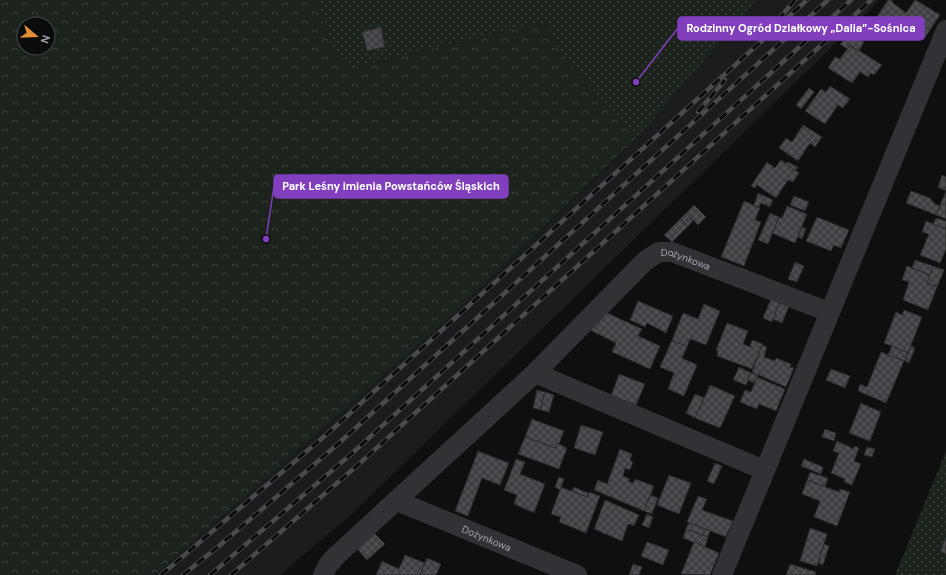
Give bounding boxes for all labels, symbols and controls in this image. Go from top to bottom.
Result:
north arrow [16,16,56,56]
callout: Rodzinny Ogród Działkowy „Dalia”-Sośnica [678,17,924,40]
text: Rodzinny Ogród Działkowy „Dalia”-Sośnica [686,21,916,35]
text: N [38,33,53,45]
callout: Park Leśny imienia Powstańców Śląskich [274,175,508,198]
text: Park Leśny imienia Powstańców Śląskich [282,179,500,193]
street label: Dożynkowa [661,246,712,273]
street label: Dożynkowa [460,522,513,554]

